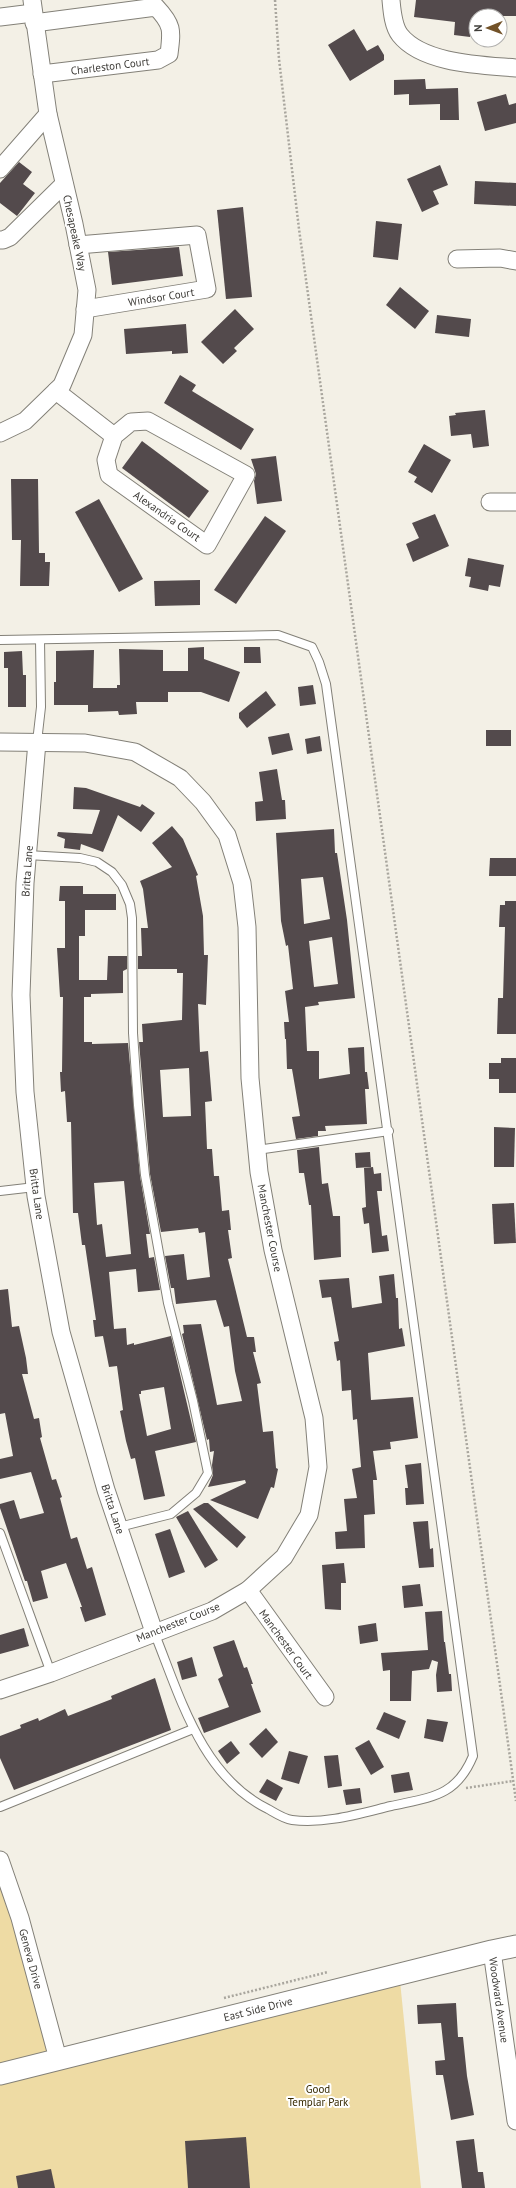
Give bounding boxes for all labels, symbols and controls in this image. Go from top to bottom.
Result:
north arrow [468,8,508,48]
text: N [471,24,485,32]
street label: Charleston Court [70,54,150,78]
street label: Chesapeake Way [60,194,90,273]
street label: Windsor Court [127,285,195,309]
street label: Alexandria Court [131,488,203,544]
street label: Britta Lane [18,844,36,897]
street label: Britta Lane [26,1168,48,1221]
street label: Manchester Course [255,1183,285,1273]
street label: Britta Lane [98,1482,128,1536]
street label: Manchester Course [134,1599,222,1645]
street label: Manchester Court [256,1606,316,1682]
street label: Geneva Drive [16,1927,46,1991]
street label: Woodward Avenue [486,1956,512,2044]
street label: East Side Drive [222,1994,294,2024]
park label: Good Templar Park [288,2082,349,2109]

